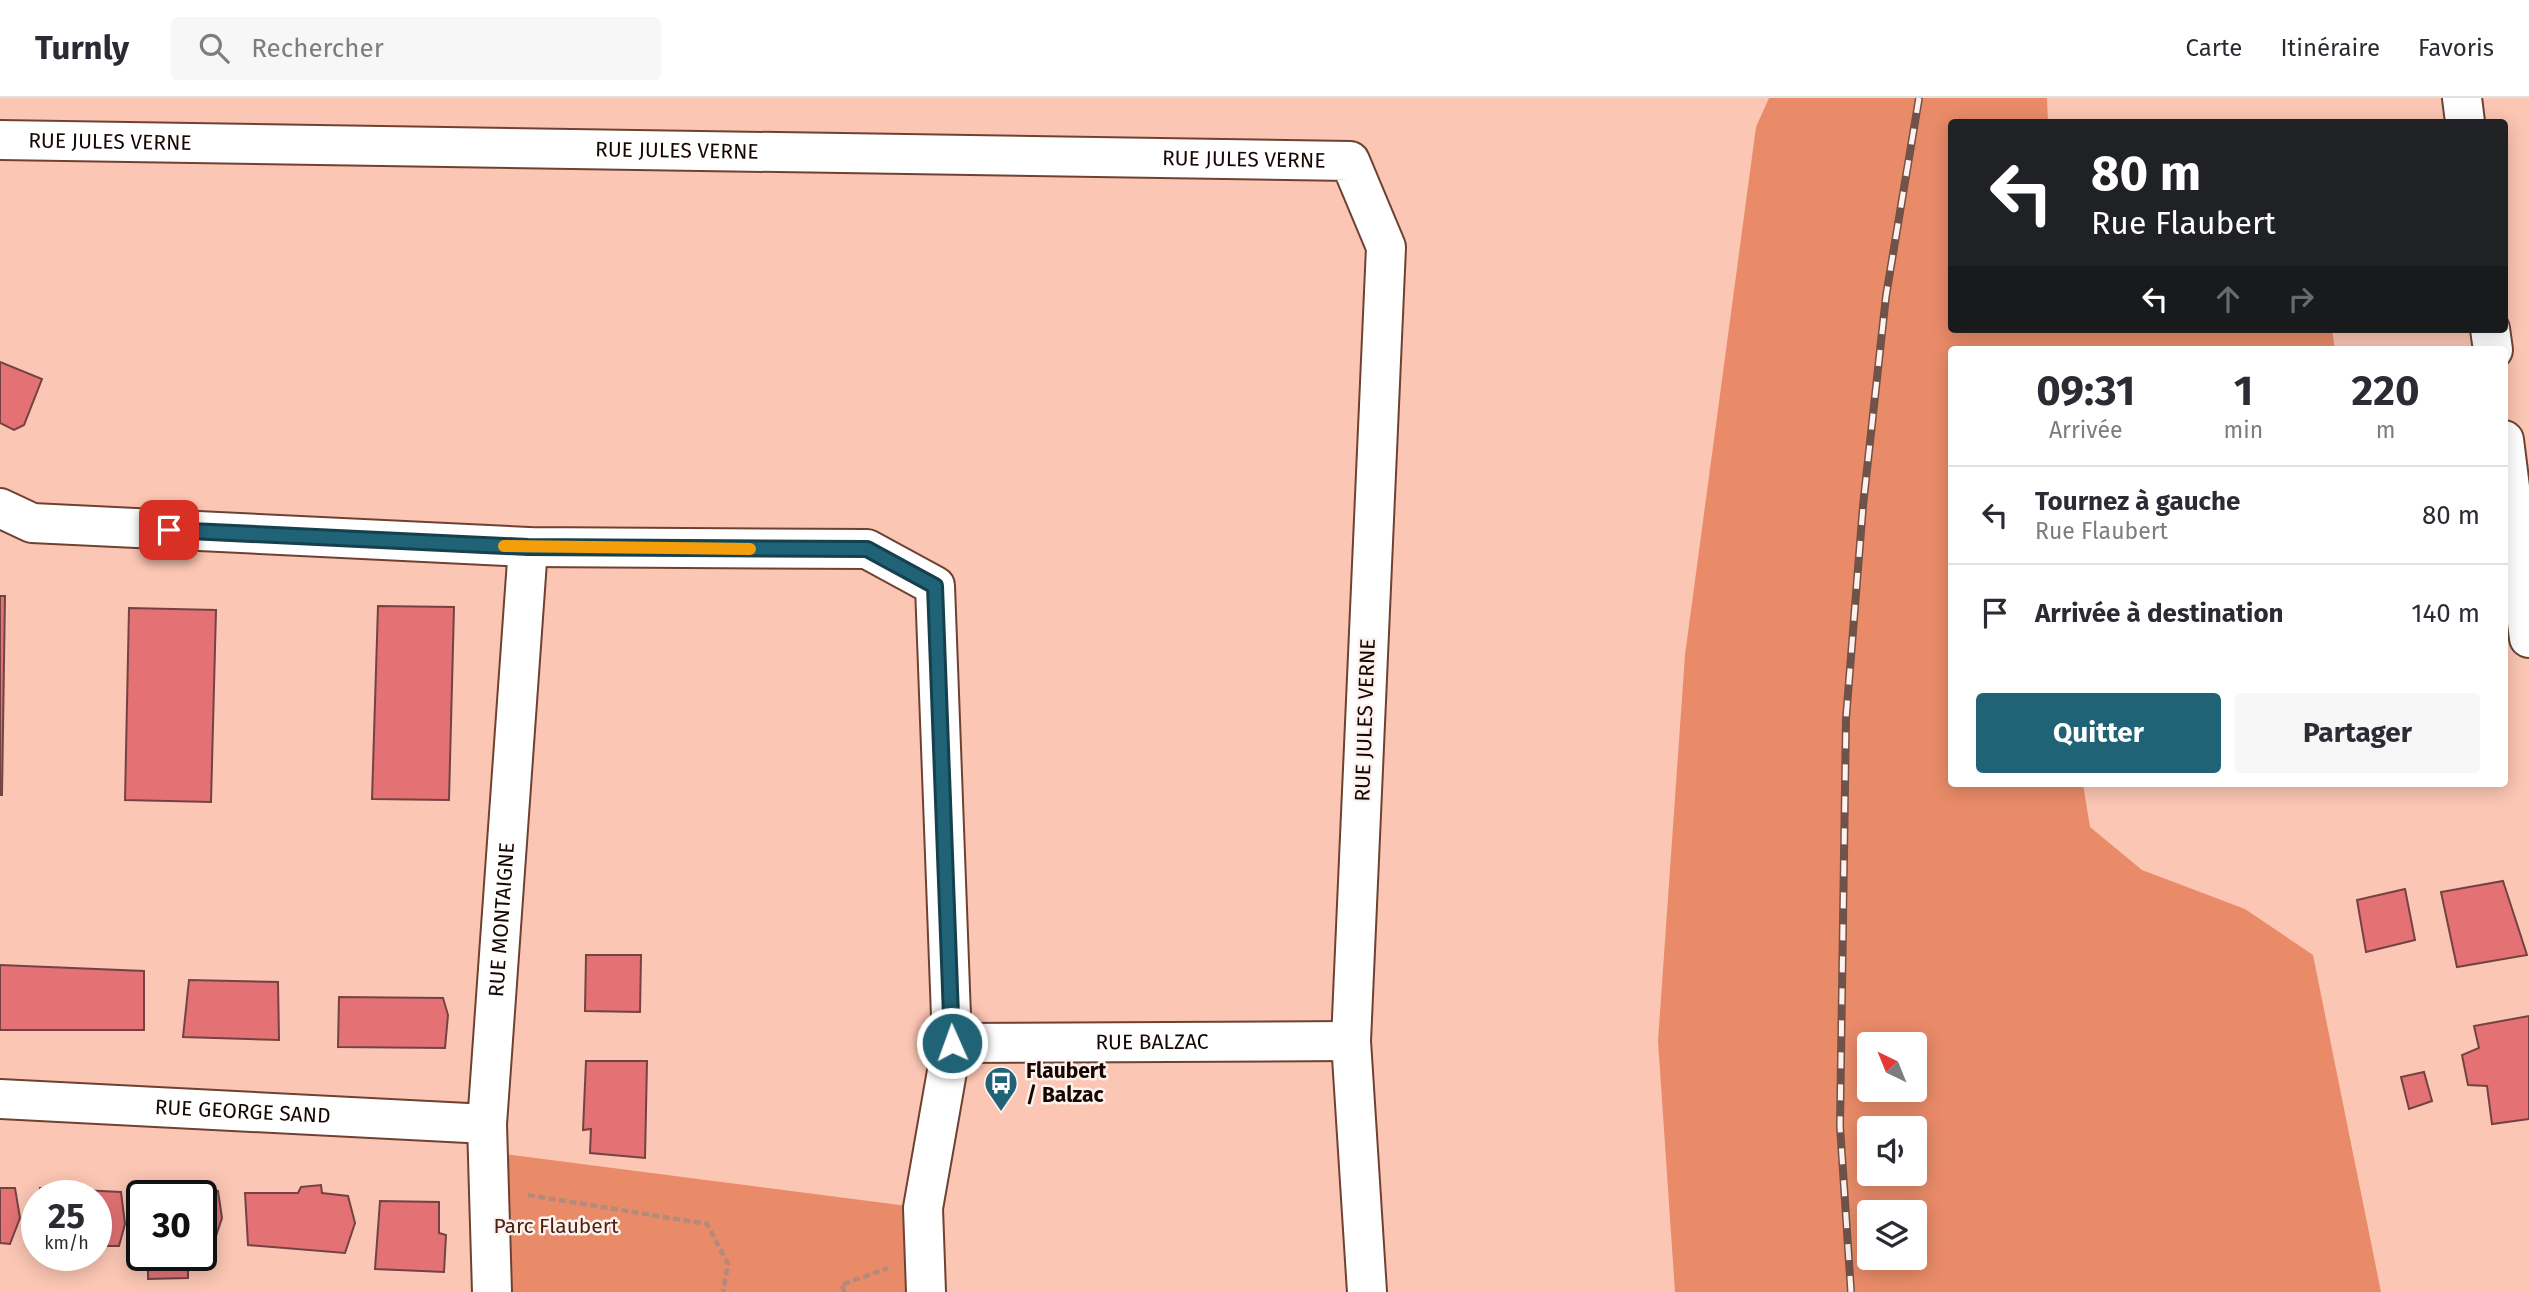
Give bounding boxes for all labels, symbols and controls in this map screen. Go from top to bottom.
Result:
search box [171,17,661,80]
text: Turnly [35,28,129,68]
icon: search [195,29,233,67]
text: Rechercher [251,33,384,64]
text: Carte [2186,34,2242,62]
text: Itinéraire [2280,34,2380,62]
text: Favoris [2418,34,2494,62]
street label: RUE JULES VERNE [28,127,192,156]
street label: RUE JULES VERNE [595,136,759,165]
text: 80 m [2091,144,2201,203]
street label: RUE JULES VERNE [1162,145,1326,174]
icon: left [1976,147,2067,238]
text: Rue Flaubert [2091,204,2276,242]
icon: left [2136,280,2174,318]
icon: ahead [2209,280,2247,318]
icon: right [2282,280,2320,318]
text: 09:31 [2036,366,2135,416]
text: 1 [2234,366,2253,416]
text: 220 [2352,366,2420,416]
text: Arrivée [2049,416,2123,444]
text: min [2224,416,2263,444]
text: m [2376,416,2395,444]
text: Tournez à gauche [2035,486,2240,517]
icon: left [1976,496,2014,534]
pin [139,500,199,560]
text: 80 m [2422,500,2480,531]
icon: arrive [150,511,188,549]
text: Rue Flaubert [2035,517,2168,545]
icon: arrive [1976,594,2014,632]
text: Arrivée à destination [2035,598,2284,629]
text: 140 m [2411,598,2480,629]
street label: RUE JULES VERNE [1349,638,1381,802]
button: Quitter [1976,693,2221,773]
button: Partager [2235,693,2480,773]
street label: RUE MONTAIGNE [483,841,520,998]
position arrow [915,1006,989,1080]
street label: RUE BALZAC [1095,1029,1209,1055]
north arrow [1857,1032,1927,1102]
map controls [1857,1032,1927,1270]
place label: Flaubert / Balzac [1026,1058,1107,1108]
bus stop icon: Flaubert / Balzac [982,1064,1020,1113]
street label: RUE GEORGE SAND [154,1094,331,1129]
button: sound [1857,1116,1927,1186]
speed limit sign: 30 [126,1180,217,1271]
text: 25 [48,1195,85,1237]
button: layers [1857,1200,1927,1270]
park label: Parc Flaubert [494,1213,619,1239]
text: km/h [44,1232,89,1254]

